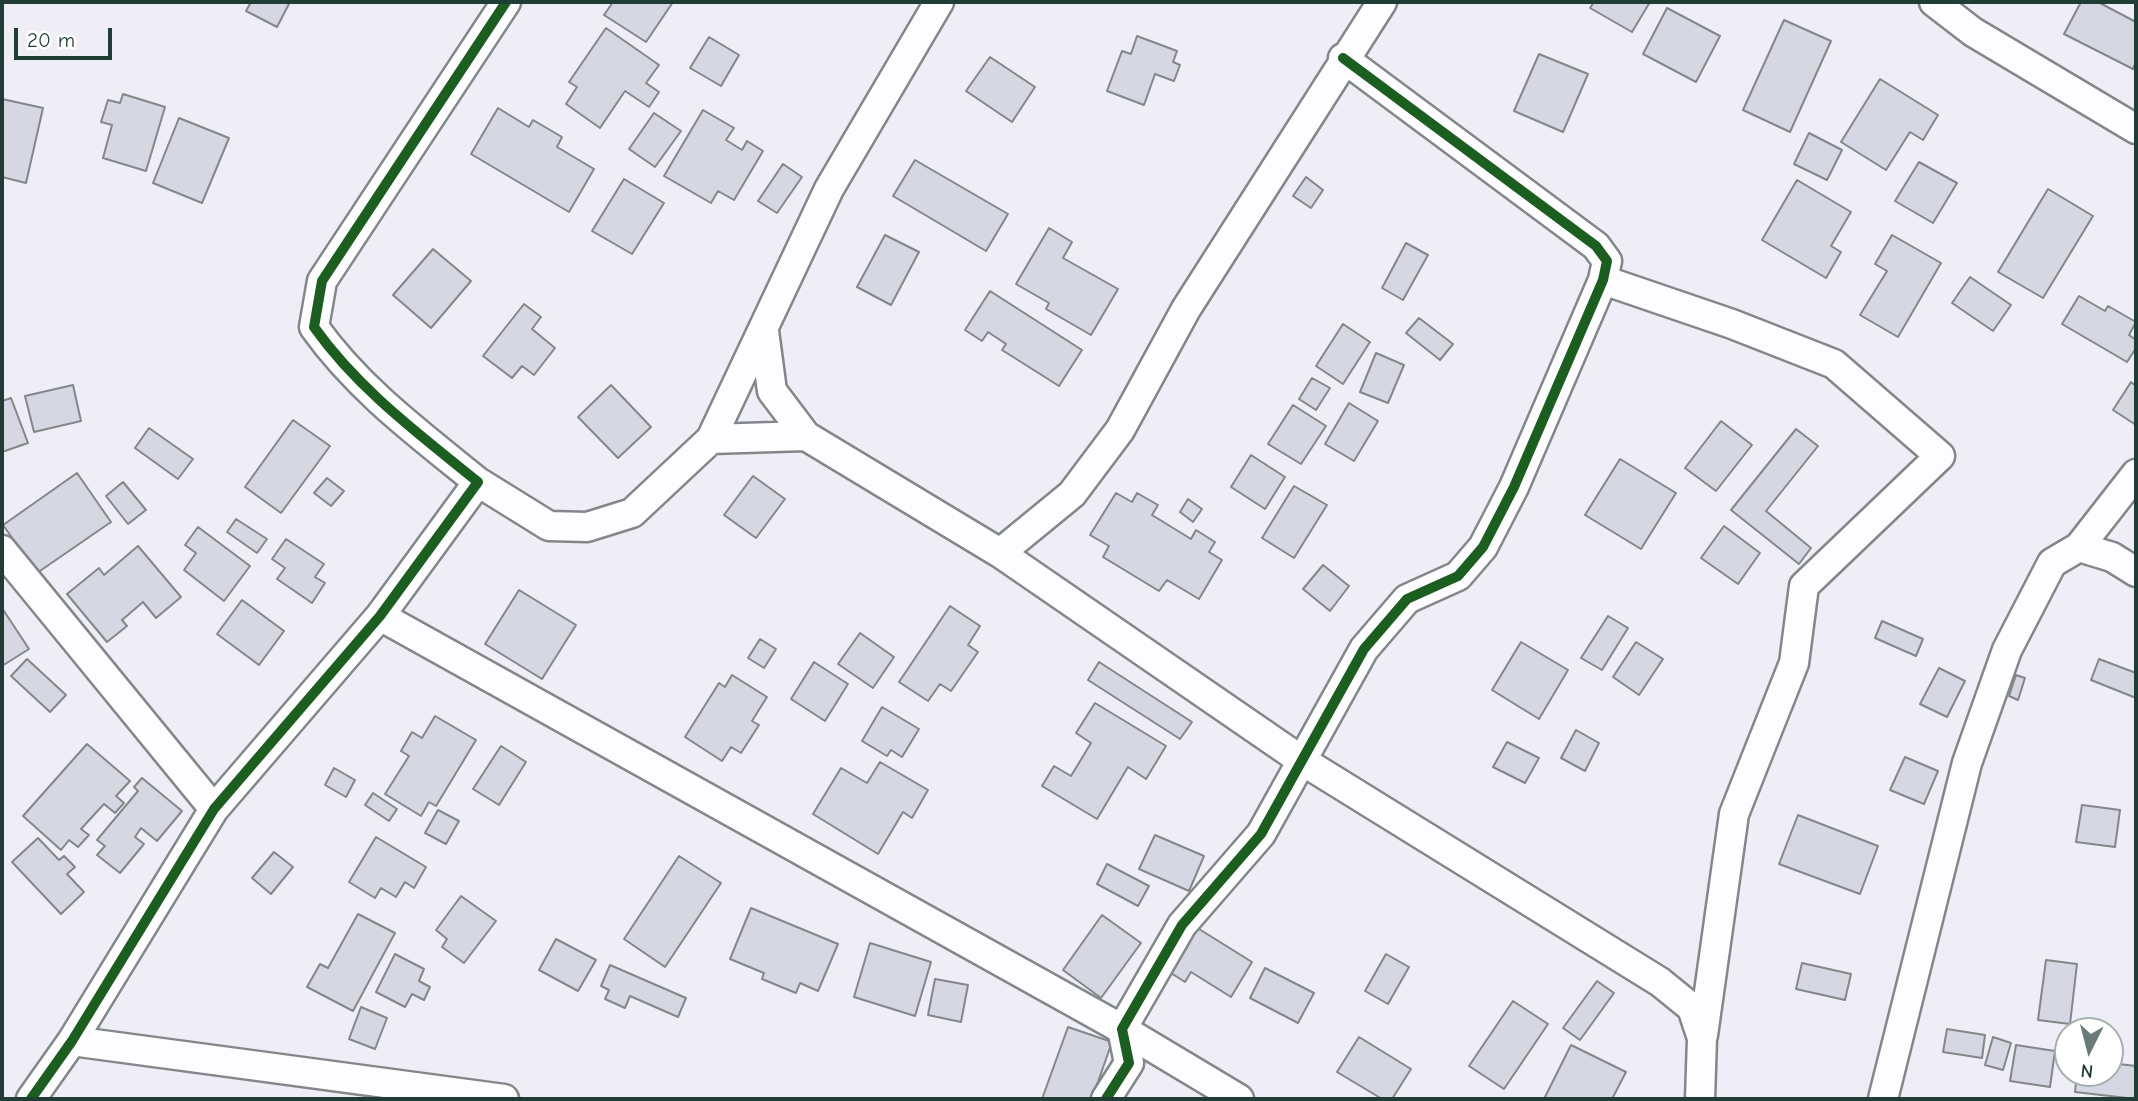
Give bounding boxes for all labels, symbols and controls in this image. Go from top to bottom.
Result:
scale bar [18,14,116,58]
text: 20 m [27,28,75,52]
north arrow [2054,1017,2124,1087]
text: N [2080,1059,2094,1082]

